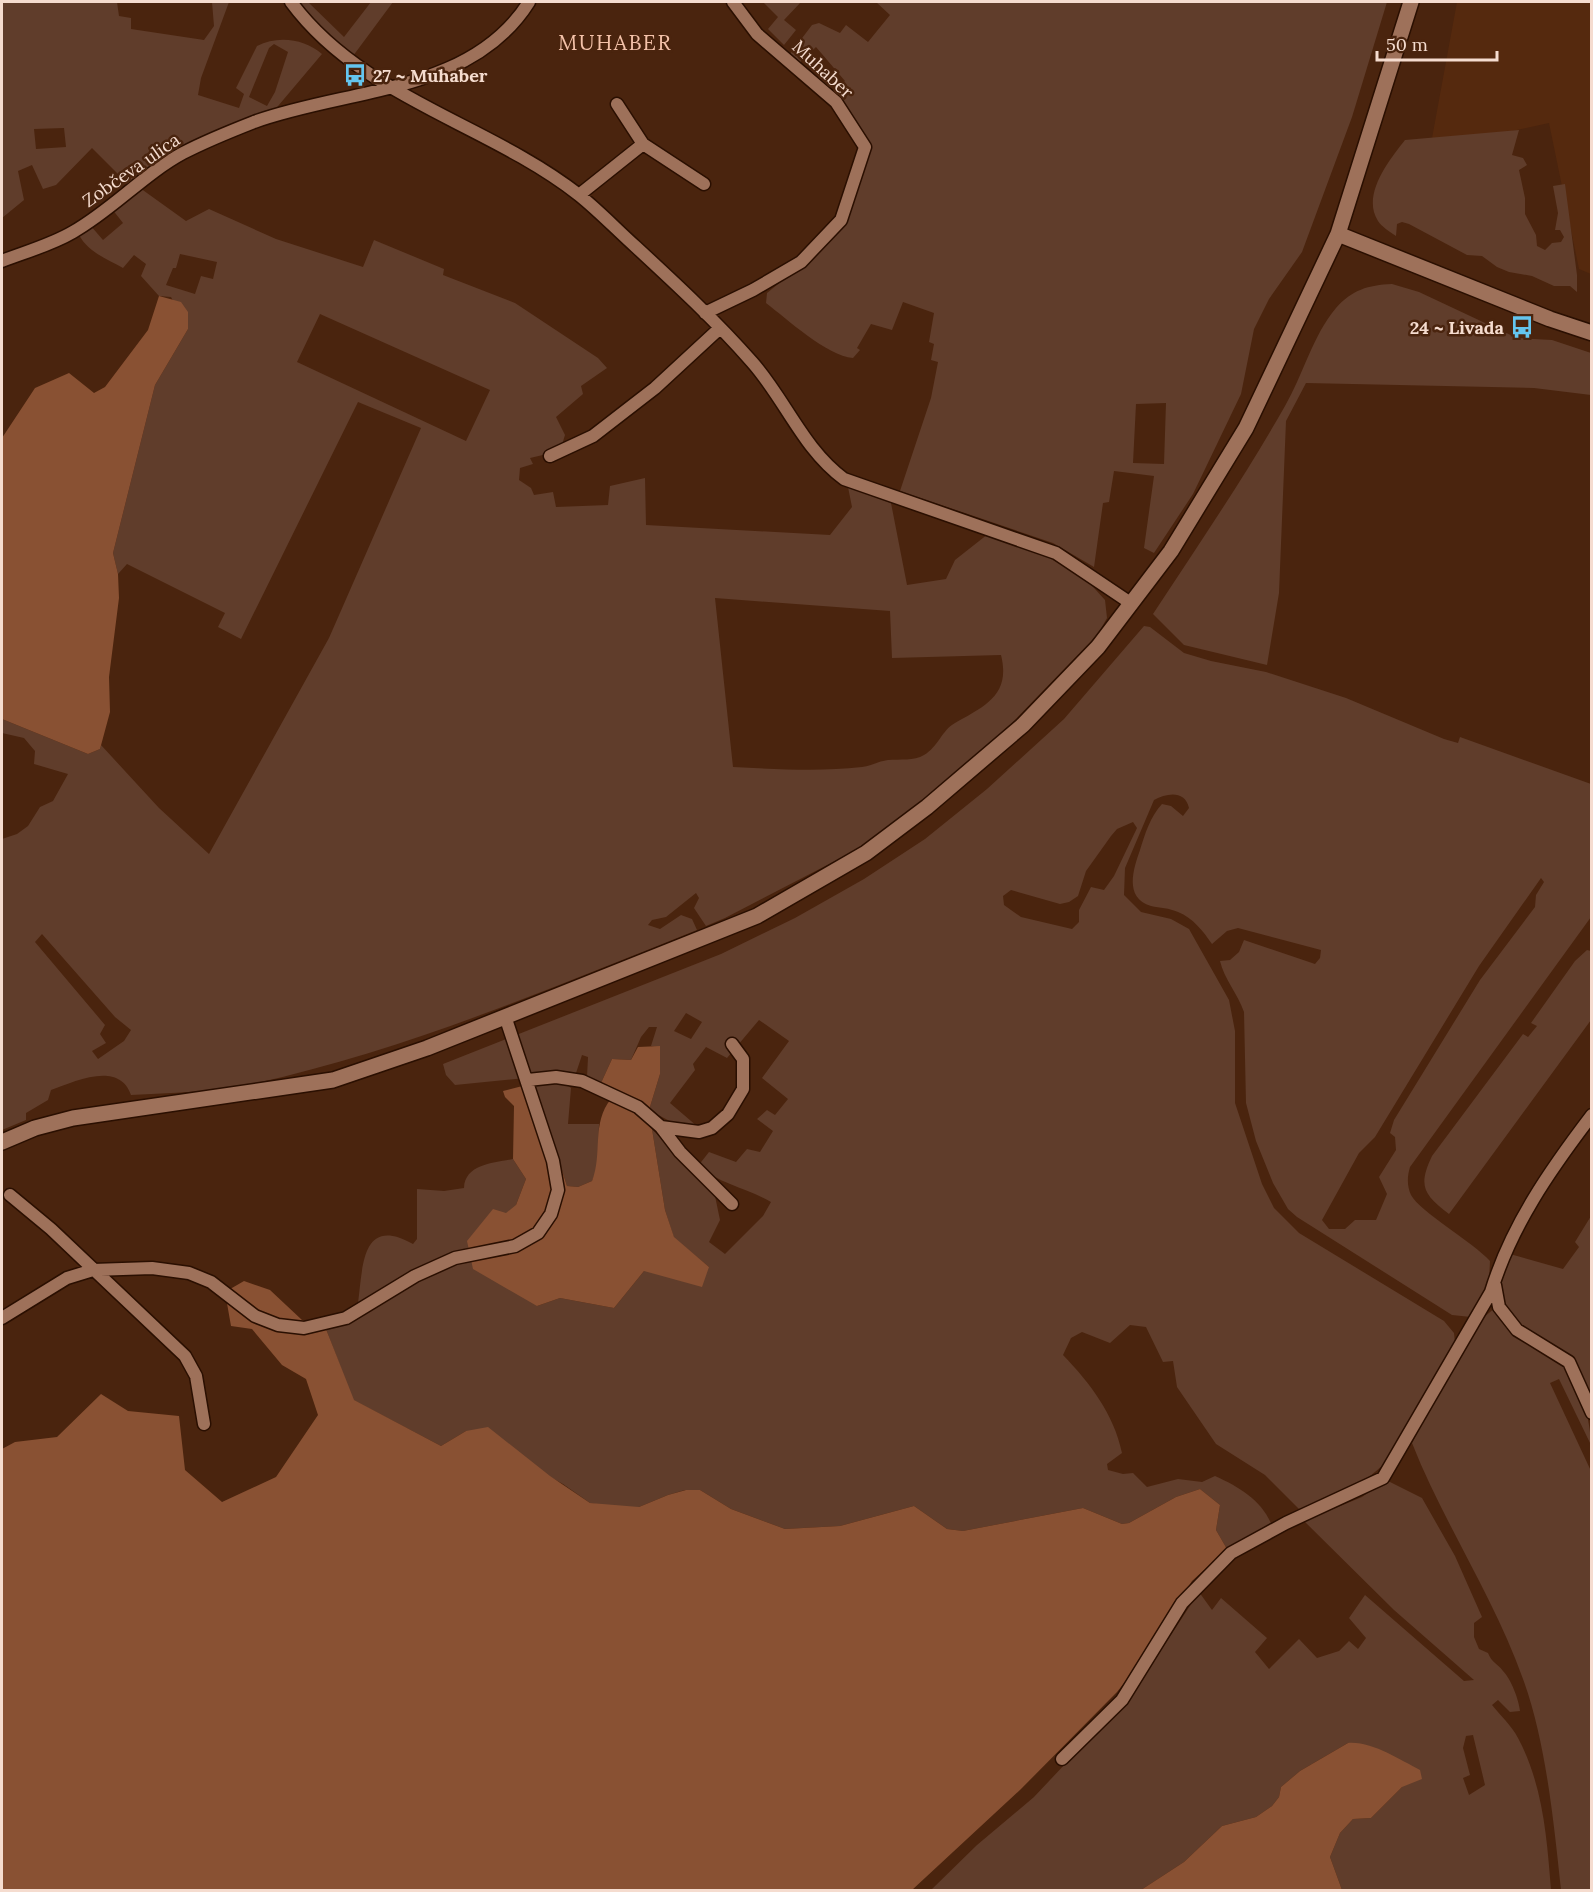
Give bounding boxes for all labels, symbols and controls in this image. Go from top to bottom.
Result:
scale bar [1377,24,1497,62]
district label: MUHABER [558,29,672,56]
text: 50 m [1386,33,1428,56]
street label: Muhaber [788,35,859,103]
bus stop icon: 27 ~ Muhaber [342,62,368,88]
place label: 27 ~ Muhaber [373,64,488,87]
street label: Zobčeva ulica [78,128,184,212]
bus stop icon: 24 ~ Livada [1509,314,1535,340]
place label: 24 ~ Livada [1410,316,1505,339]

